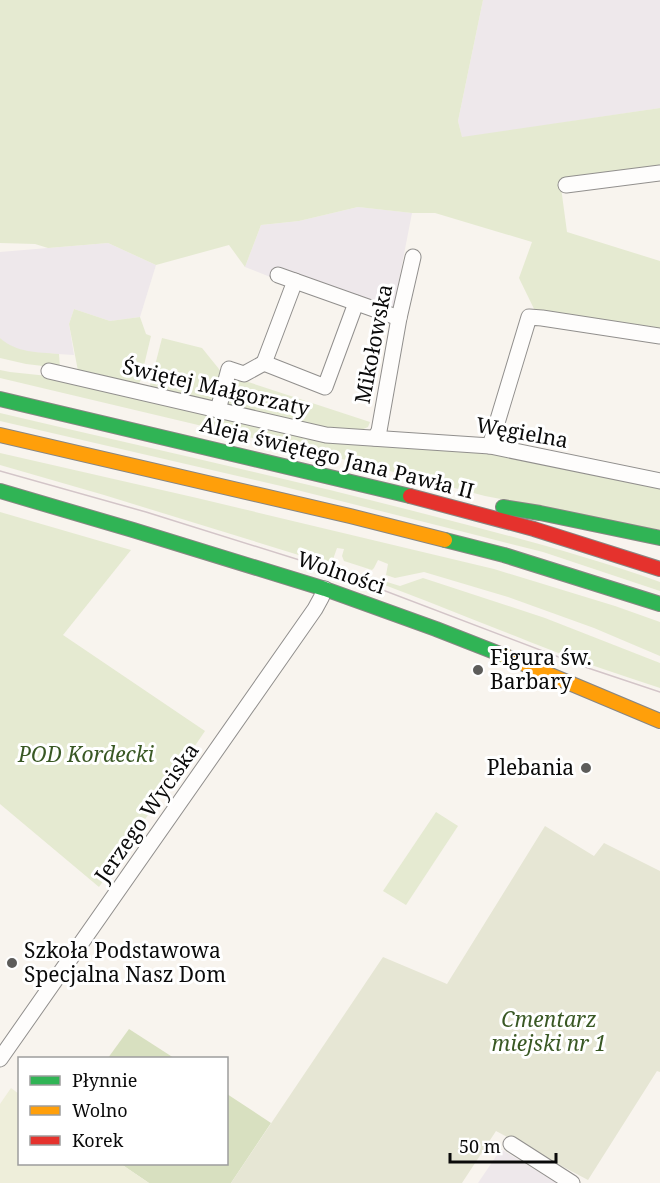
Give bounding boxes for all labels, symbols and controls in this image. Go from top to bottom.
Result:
street label: Mikołowska [348,282,398,406]
street label: Świętej Małgorzaty [120,352,313,422]
street label: Aleja świętego Jana Pawła II [197,409,477,505]
street label: Węgielna [474,410,570,454]
street label: Wolności [293,544,389,600]
place label: Figura św. Barbary [490,643,592,695]
marker: Figura św. Barbary [471,663,485,677]
street label: Jerzego Wyciska [87,737,205,888]
park label: POD Kordecki [17,740,155,768]
place label: Plebania [487,753,574,781]
marker: Plebania [579,761,593,775]
place label: Szkoła Podstawowa Specjalna Nasz Dom [24,936,226,988]
marker: Szkoła Podstawowa Specjalna Nasz Dom [5,956,19,970]
park label: Cmentarz miejski nr 1 [492,1005,606,1057]
legend [18,1057,228,1165]
text: Płynnie [72,1068,137,1092]
text: Wolno [72,1098,128,1122]
scale bar [450,1126,556,1164]
text: Korek [72,1128,124,1152]
text: 50 m [459,1134,501,1158]

